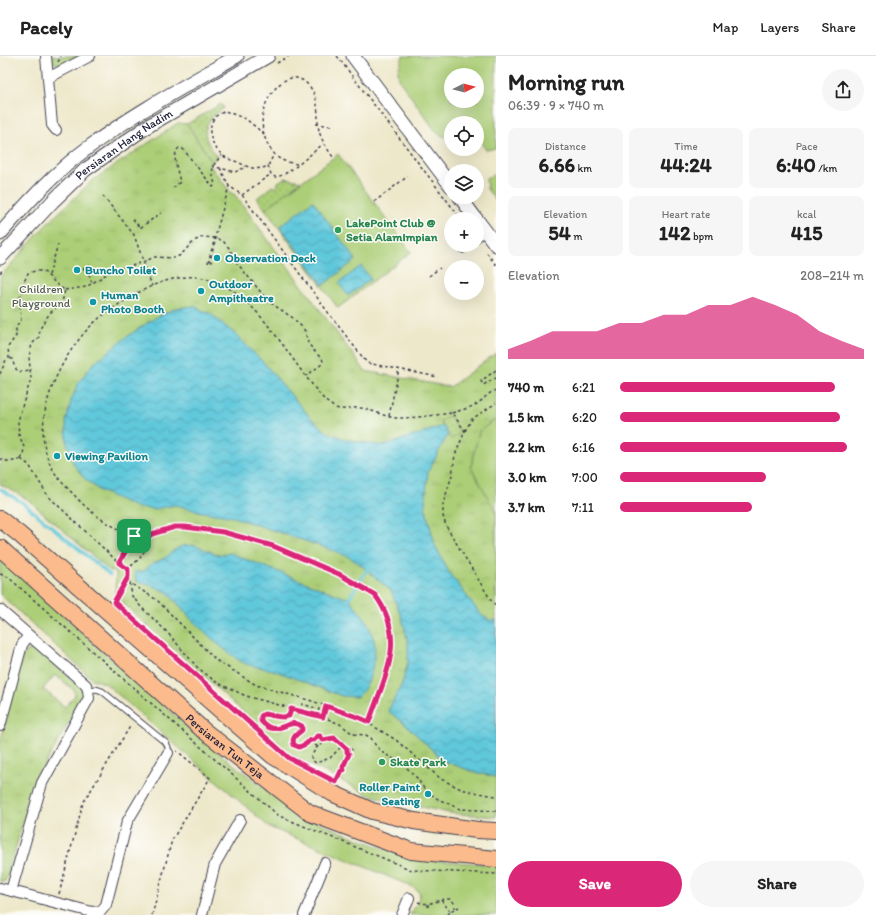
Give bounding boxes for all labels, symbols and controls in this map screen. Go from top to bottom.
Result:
text: Pacely [20,16,72,39]
text: Map [713,19,738,36]
text: Layers [760,19,799,36]
text: Share [821,19,856,36]
north arrow [444,68,484,108]
map controls [444,68,484,300]
text: Morning run [508,69,624,96]
button: share [822,69,864,111]
text: 06:39 · 9 × 740 m [508,98,604,113]
street label: Persiaran Hang Nadim [72,106,176,183]
button: locate [444,116,484,156]
text: Distance [545,140,586,153]
text: Time [674,140,698,153]
text: Pace [796,140,818,153]
text: 6.66 [538,153,575,177]
text: 44:24 [660,153,712,177]
text: 6:40 [776,153,816,177]
text: km [575,162,592,175]
text: /km [816,162,837,175]
button: layers [444,164,484,204]
text: Elevation [543,208,587,221]
text: Heart rate [662,208,710,221]
text: kcal [797,208,816,221]
button: + [444,212,484,252]
place label: LakePoint Club @ Setia AlamImpian [346,216,438,245]
text: 54 [548,221,571,245]
text: 142 [659,221,690,245]
text: 415 [791,221,823,245]
marker: LakePoint Club @ Setia AlamImpian [333,225,343,235]
text: m [571,230,582,243]
text: bpm [690,230,713,243]
place label: Observation Deck [225,251,317,265]
marker: Observation Deck [212,253,222,263]
button: − [444,260,484,300]
place label: Buncho Toilet [85,263,157,277]
marker: Buncho Toilet [72,265,82,275]
text: Elevation [508,268,560,283]
text: 208–214 m [800,268,864,283]
place label: Outdoor Ampitheatre [208,277,274,306]
park label: Children Playground [12,282,71,310]
marker: Outdoor Ampitheatre [196,286,206,296]
place label: Human Photo Booth [101,288,165,316]
marker: Human Photo Booth [88,297,98,307]
text: 740 m [508,380,544,395]
text: 6:21 [572,380,595,395]
text: 1.5 km [508,410,544,425]
text: 6:20 [572,410,597,425]
text: 2.2 km [508,440,545,455]
text: 6:16 [572,440,595,455]
place label: Viewing Pavilion [65,449,148,464]
marker: Viewing Pavilion [52,451,62,461]
text: 3.0 km [508,470,546,485]
text: 7:00 [572,470,598,485]
text: 3.7 km [508,500,545,515]
text: 7:11 [572,500,594,515]
pin [117,519,151,553]
icon: arrive [123,525,145,547]
street label: Persiaran Tun Teja [183,711,268,782]
place label: Skate Park [390,755,447,769]
marker: Skate Park [377,757,387,767]
place label: Roller Paint Seating [359,780,421,809]
marker: Roller Paint Seating [423,789,433,799]
button: Save [508,861,682,907]
button: Share [690,861,864,907]

